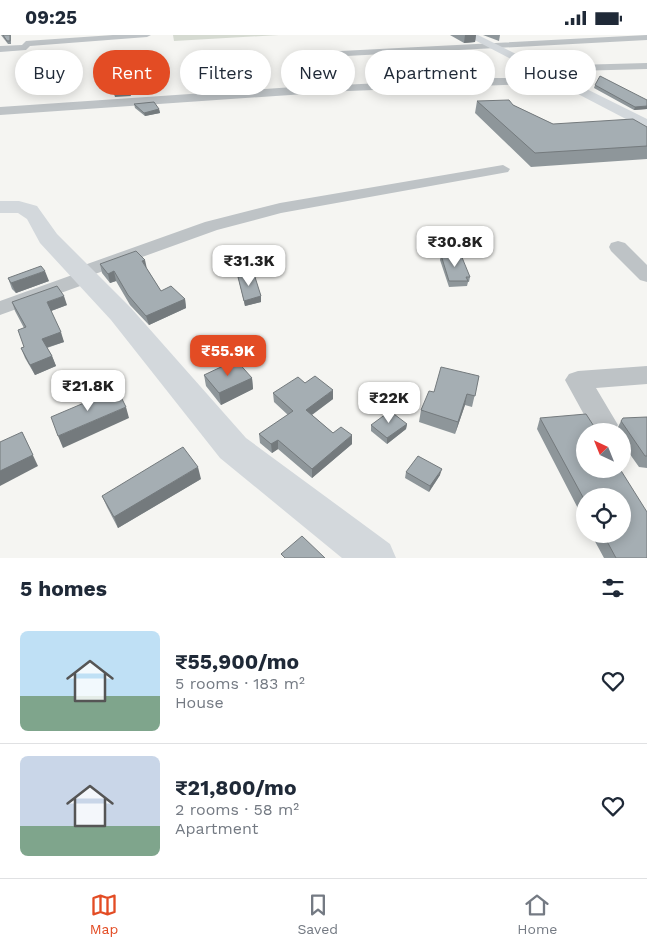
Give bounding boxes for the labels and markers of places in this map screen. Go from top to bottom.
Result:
pin: ₹30.8K [414,225,496,268]
pin: ₹31.3K [208,245,290,287]
pin: ₹55.9K [187,335,269,377]
pin: ₹21.8K [47,369,129,412]
pin: ₹22K [359,381,419,424]

